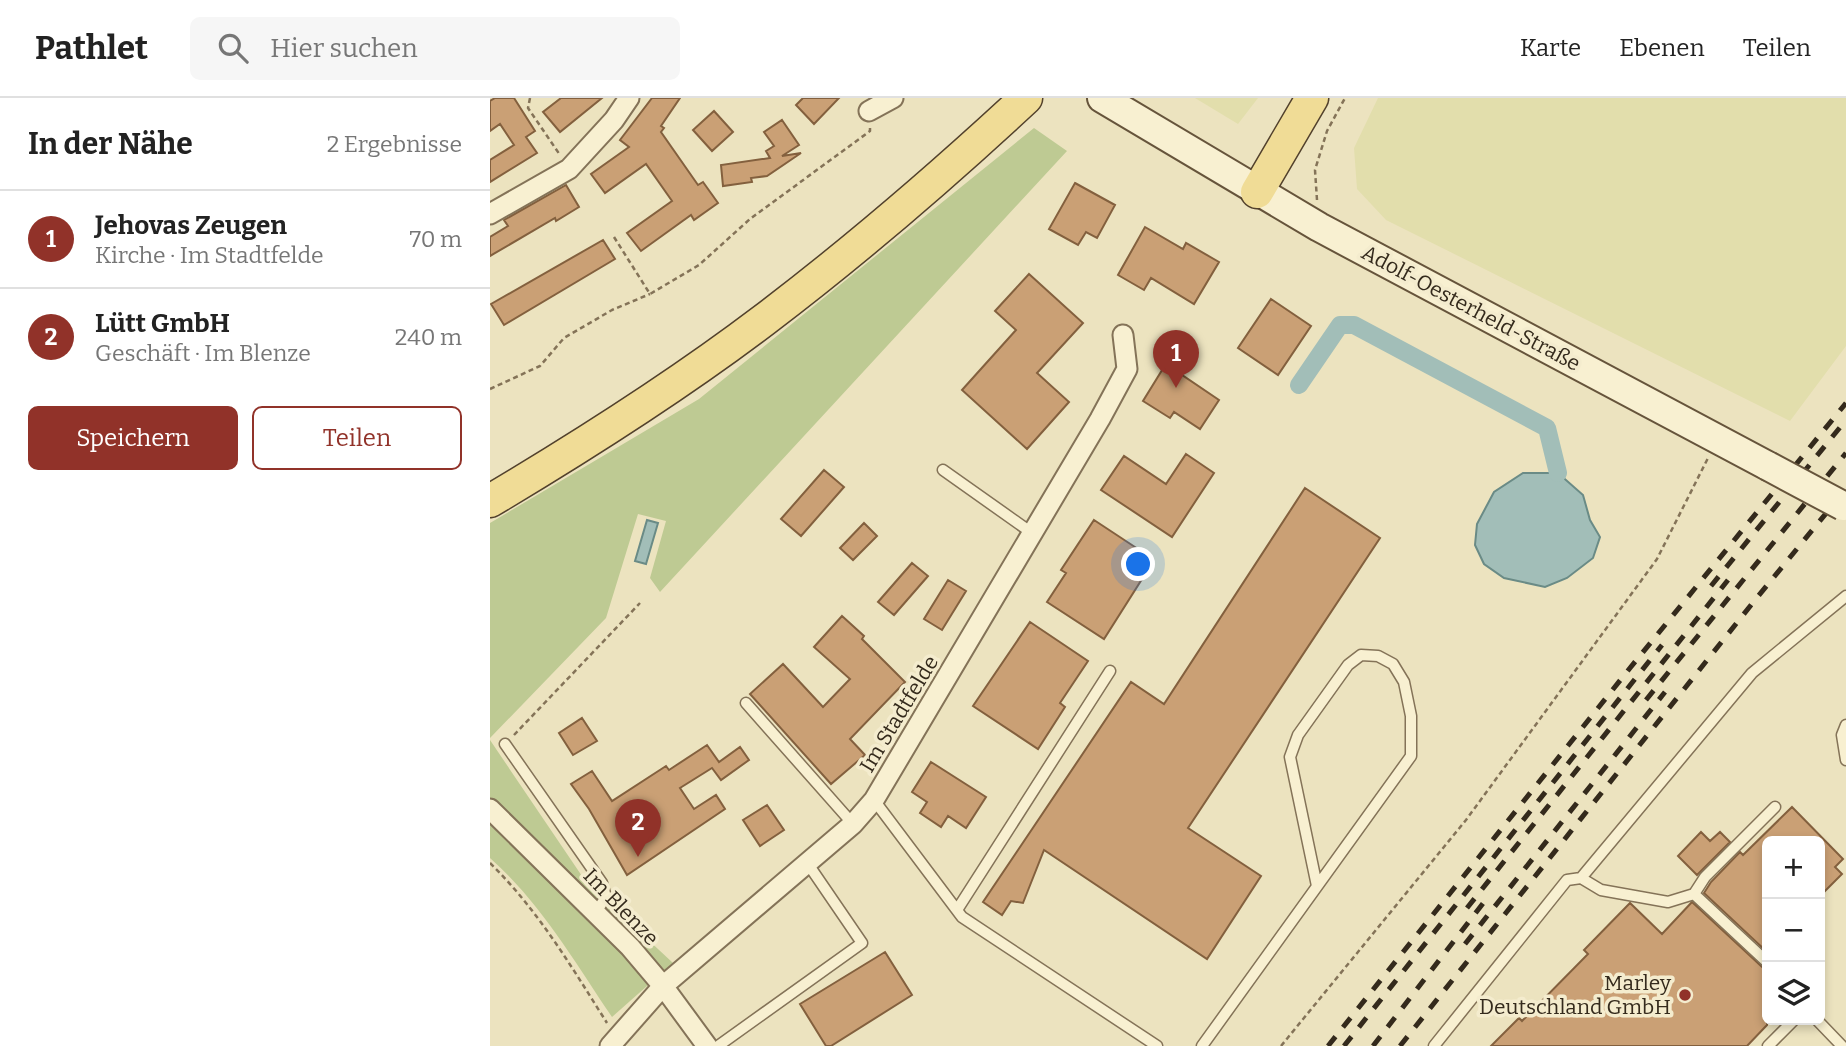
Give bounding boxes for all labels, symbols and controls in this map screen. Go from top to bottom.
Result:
search box [190,17,680,80]
text: Pathlet [35,28,148,68]
icon: search [214,29,252,67]
text: Hier suchen [270,33,418,64]
text: Karte [1520,34,1581,62]
text: Ebenen [1619,34,1705,62]
text: Teilen [1743,34,1811,62]
text: In der Nähe [28,126,193,162]
text: 2 Ergebnisse [327,130,462,158]
text: Jehovas Zeugen [95,210,287,241]
text: 1 [46,225,56,253]
text: 70 m [410,225,462,253]
street label: Adolf-Oesterheld-Straße [1357,239,1585,377]
text: Kirche · Im Stadtfelde [95,241,324,269]
text: Lütt GmbH [95,308,230,339]
text: 2 [45,323,57,351]
text: 240 m [395,323,462,351]
pin: 1 [1153,330,1199,388]
text: Geschäft · Im Blenze [95,339,311,367]
button: Speichern [28,406,238,470]
button: Teilen [252,406,462,470]
your location [1121,547,1155,581]
street label: Im Stadtfelde [854,651,944,777]
pin: 2 [615,799,661,857]
map controls [1762,836,1825,1025]
button: + [1762,836,1825,899]
street label: Im Blenze [578,863,664,951]
button: − [1762,899,1825,962]
button: layers [1762,962,1825,1025]
place label: Marley Deutschland GmbH [1479,970,1672,1020]
marker: Marley Deutschland GmbH [1677,987,1693,1003]

